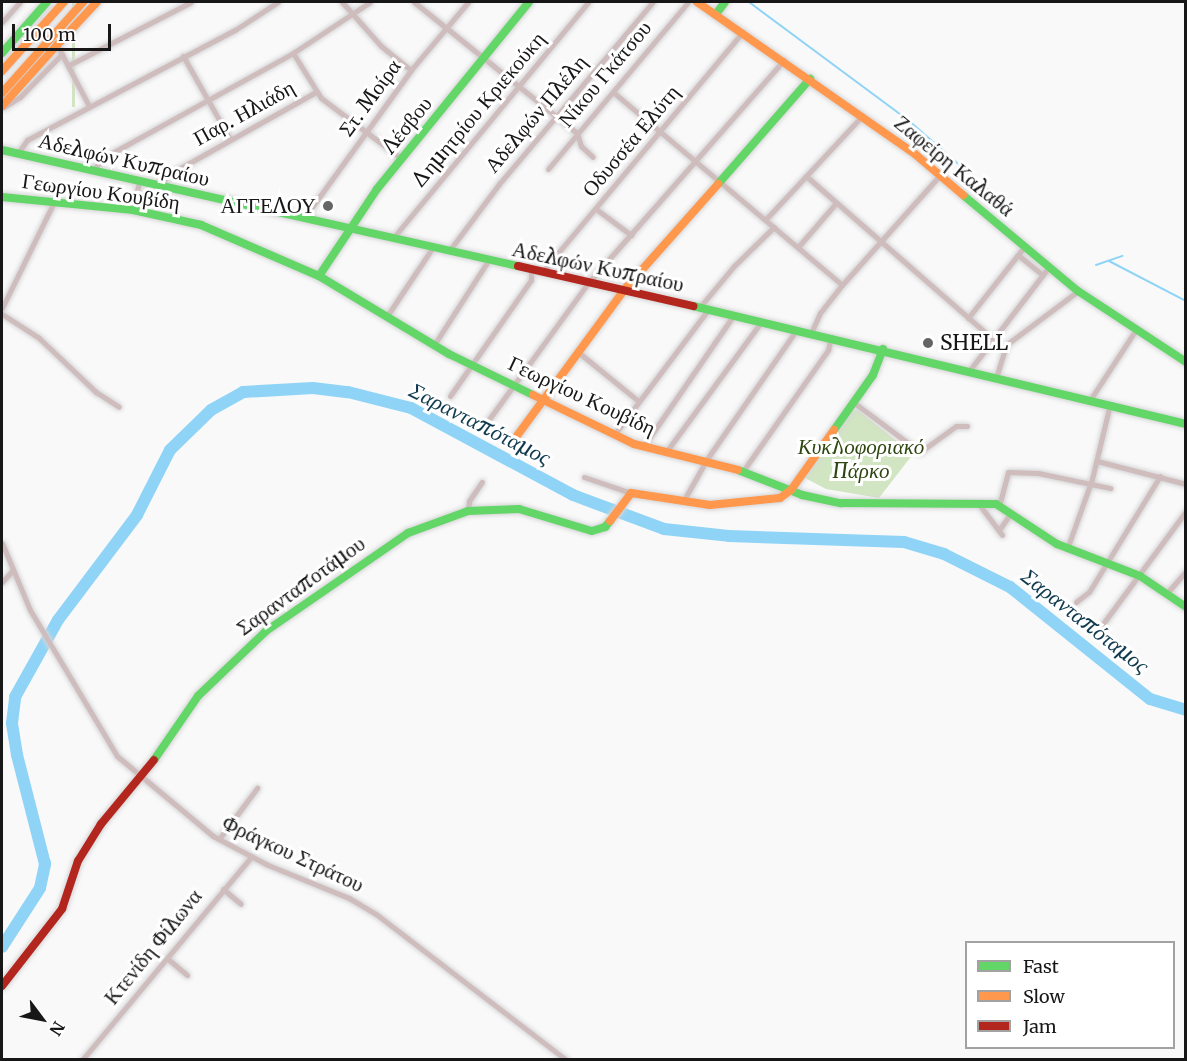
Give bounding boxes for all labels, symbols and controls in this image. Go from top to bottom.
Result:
scale bar [15,12,114,50]
street label: Νίκου Γκάτσου [553,16,657,132]
text: 100 m [23,23,76,46]
street label: Δημητρίου Κριεκούκη [405,27,551,193]
street label: Αδελφών Πλέλη [479,50,593,178]
street label: Στ. Μοίρα [334,55,406,141]
street label: Παρ. Ηλιάδη [189,75,299,151]
street label: Οδυσσέα Ελύτη [577,80,685,202]
street label: Λέσβου [377,92,437,158]
street label: Ζαφείρη Καλαθά [889,110,1019,222]
street label: Αδελφών Κυπραίου [36,128,212,192]
street label: Γεωργίου Κουβίδη [20,168,182,216]
place label: ΑΓΓΕΛΟΥ [220,193,316,219]
marker: ΑΓΓΕΛΟΥ [321,199,335,213]
street label: Αδελφών Κυπραίου [510,236,686,298]
place label: SHELL [940,330,1008,356]
marker: SHELL [921,336,935,350]
street label: Γεωργίου Κουβίδη [504,351,660,441]
water label: Σαρανταπόταμος [405,377,555,471]
park label: Κυκλοφοριακό Πάρκο [798,434,924,484]
street label: Σαρανταποτάμου [232,531,370,641]
water label: Σαρανταπόταμος [1016,563,1154,679]
street label: Φράγκου Στράτου [218,810,368,898]
street label: Κτενίδη Φίλωνα [99,884,207,1010]
legend [965,941,1175,1049]
text: Fast [1023,955,1059,978]
text: Slow [1023,985,1065,1008]
north arrow [12,989,72,1049]
text: Jam [1023,1015,1057,1038]
text: N [45,1018,69,1039]

